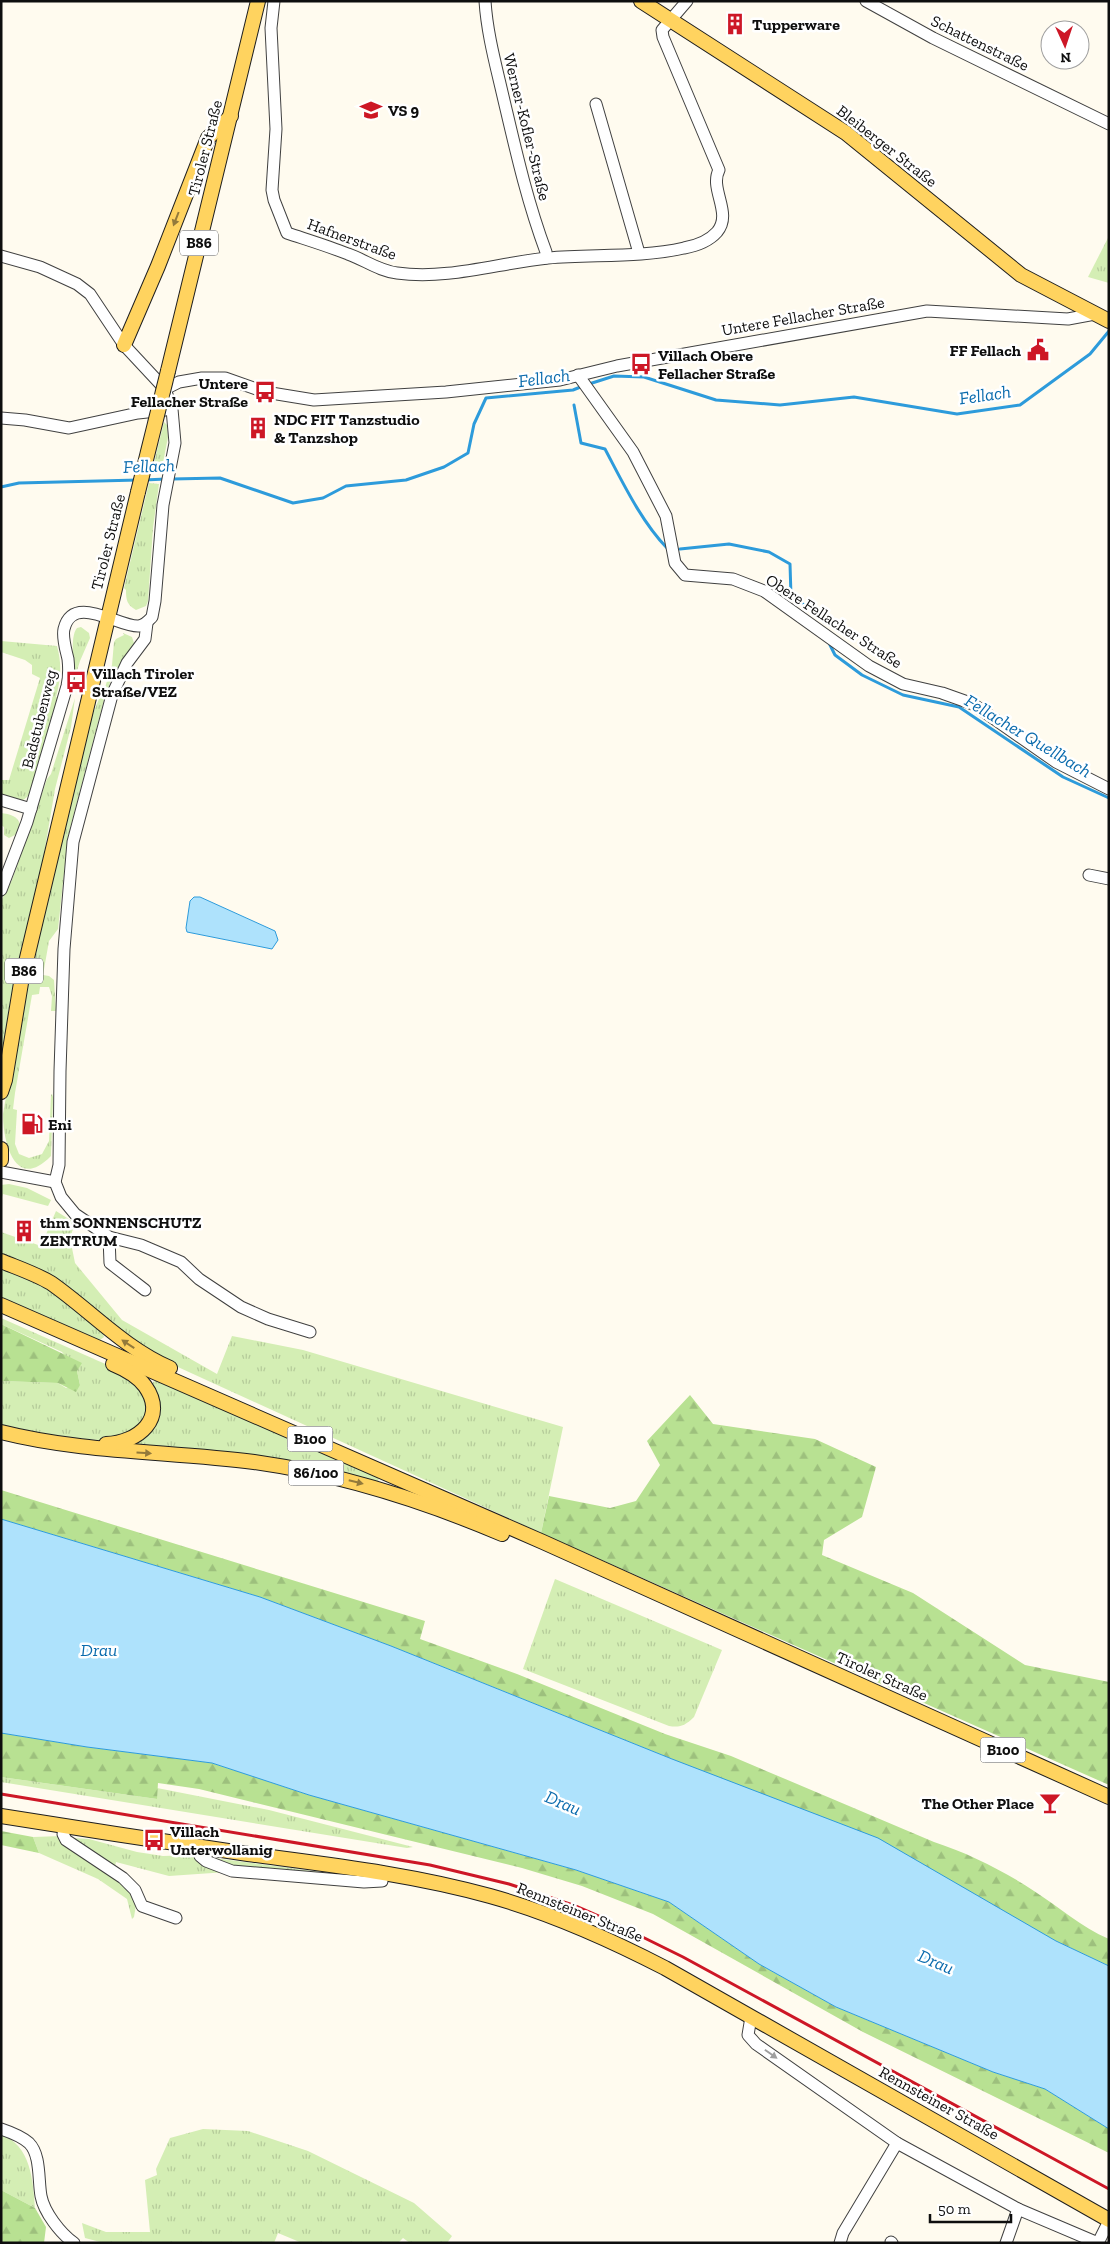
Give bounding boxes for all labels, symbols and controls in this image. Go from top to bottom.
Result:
building icon: Tupperware [722,11,748,37]
street label: Schattenstraße [928,11,1032,75]
place label: Tupperware [752,15,840,34]
north arrow [1040,20,1090,70]
text: N [1060,49,1071,66]
street label: Werner-Kofler-Straße [500,51,554,203]
school or university icon: VS 9 [358,97,384,123]
street label: Tiroler Straße [184,98,226,198]
place label: VS 9 [388,101,419,120]
street label: Bleiberger Straße [833,101,941,191]
one-way arrow [172,212,180,226]
street label: Hafnerstraße [305,214,399,264]
road number: B86 [180,230,218,256]
street label: Untere Fellacher Straße [720,292,886,340]
public building icon: FF Fellach [1025,337,1051,363]
place label: FF Fellach [950,341,1022,360]
place label: Villach Obere Fellacher Straße [658,346,776,383]
bus stop icon: Villach Obere Fellacher Straße [628,351,654,377]
water label: Fellach [517,364,571,392]
place label: Untere Fellacher Straße [131,374,248,411]
bus stop icon: Untere Fellacher Straße [252,379,278,405]
water label: Fellach [958,380,1012,410]
place label: NDC FIT Tanzstudio & Tanzshop [274,410,420,447]
building icon: NDC FIT Tanzstudio & Tanzshop [245,415,271,441]
water label: Fellach [123,454,175,478]
street label: Tiroler Straße [87,492,129,592]
street label: Obere Fellacher Straße [762,570,906,672]
place label: Villach Tiroler Straße/VEZ [92,664,194,701]
street label: Badstubenweg [18,667,61,770]
bus stop icon: Villach Tiroler Straße/VEZ [63,669,89,695]
water label: Fellacher Quellbach [961,690,1095,782]
road number: B86 [5,958,43,984]
fuel station icon: Eni [19,1111,45,1137]
place label: Eni [48,1115,72,1134]
place label: thm SONNENSCHUTZ ZENTRUM [40,1213,202,1250]
building icon: thm SONNENSCHUTZ ZENTRUM [11,1218,37,1244]
one-way arrow [121,1340,135,1349]
road number: B100 [288,1426,332,1452]
one-way arrow [136,1449,152,1457]
road number: 86/100 [288,1460,344,1486]
one-way arrow [349,1478,364,1486]
water label: Drau [81,1639,117,1661]
street label: Tiroler Straße [833,1647,931,1705]
road number: B100 [980,1738,1026,1762]
water label: Drau [542,1786,584,1820]
bar icon: The Other Place [1037,1790,1063,1816]
place label: The Other Place [922,1794,1034,1813]
place label: Villach Unterwollanig [170,1822,273,1859]
bus stop icon: Villach Unterwollanig [141,1827,167,1853]
street label: Rennsteiner Straße [514,1878,646,1946]
water label: Drau [915,1945,957,1979]
one-way arrow [764,2049,778,2059]
street label: Rennsteiner Straße [876,2062,1002,2144]
scale bar [930,2192,1011,2224]
text: 50 m [938,2200,971,2218]

